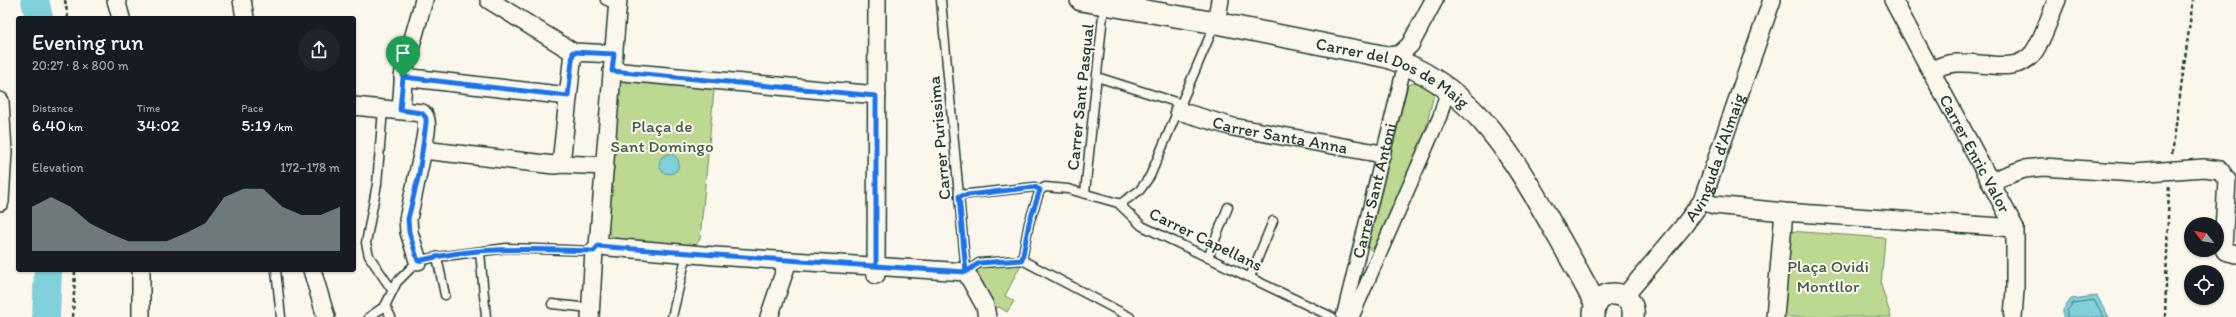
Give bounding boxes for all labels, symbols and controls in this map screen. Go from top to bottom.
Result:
street label: Carrer Sant Pasqual [1062,22,1098,171]
text: Evening run [32,29,144,56]
button: share [298,29,340,71]
street label: Carrer del Dos de Maig [1314,33,1474,112]
pin [386,36,420,77]
icon: arrive [392,42,414,64]
text: 20:27 · 8 × 800 m [32,58,129,73]
street label: Carrer Purissima [924,75,954,201]
street label: Avinguda d'Almaig [1680,90,1749,225]
street label: Carrer Enric Valor [1935,91,2015,216]
text: Distance [32,102,73,115]
text: Time [137,102,160,115]
text: Pace [241,102,263,115]
street label: Carrer Santa Anna [1210,111,1349,158]
text: 6.40 [32,115,66,135]
text: 34:02 [137,115,180,135]
text: 5:19 [241,115,271,135]
park label: Plaça de Sant Domingo [610,116,714,156]
text: km [66,121,83,134]
text: /km [271,121,293,134]
street label: Carrer Sant Antoni [1348,121,1400,261]
text: Elevation [32,160,84,175]
text: 172–178 m [280,160,340,175]
street label: Carrer Capellans [1146,203,1266,275]
north arrow [2184,217,2224,257]
map controls [2184,217,2224,305]
park label: Plaça Ovidi Montllor [1787,256,1869,296]
button: locate [2184,265,2224,305]

